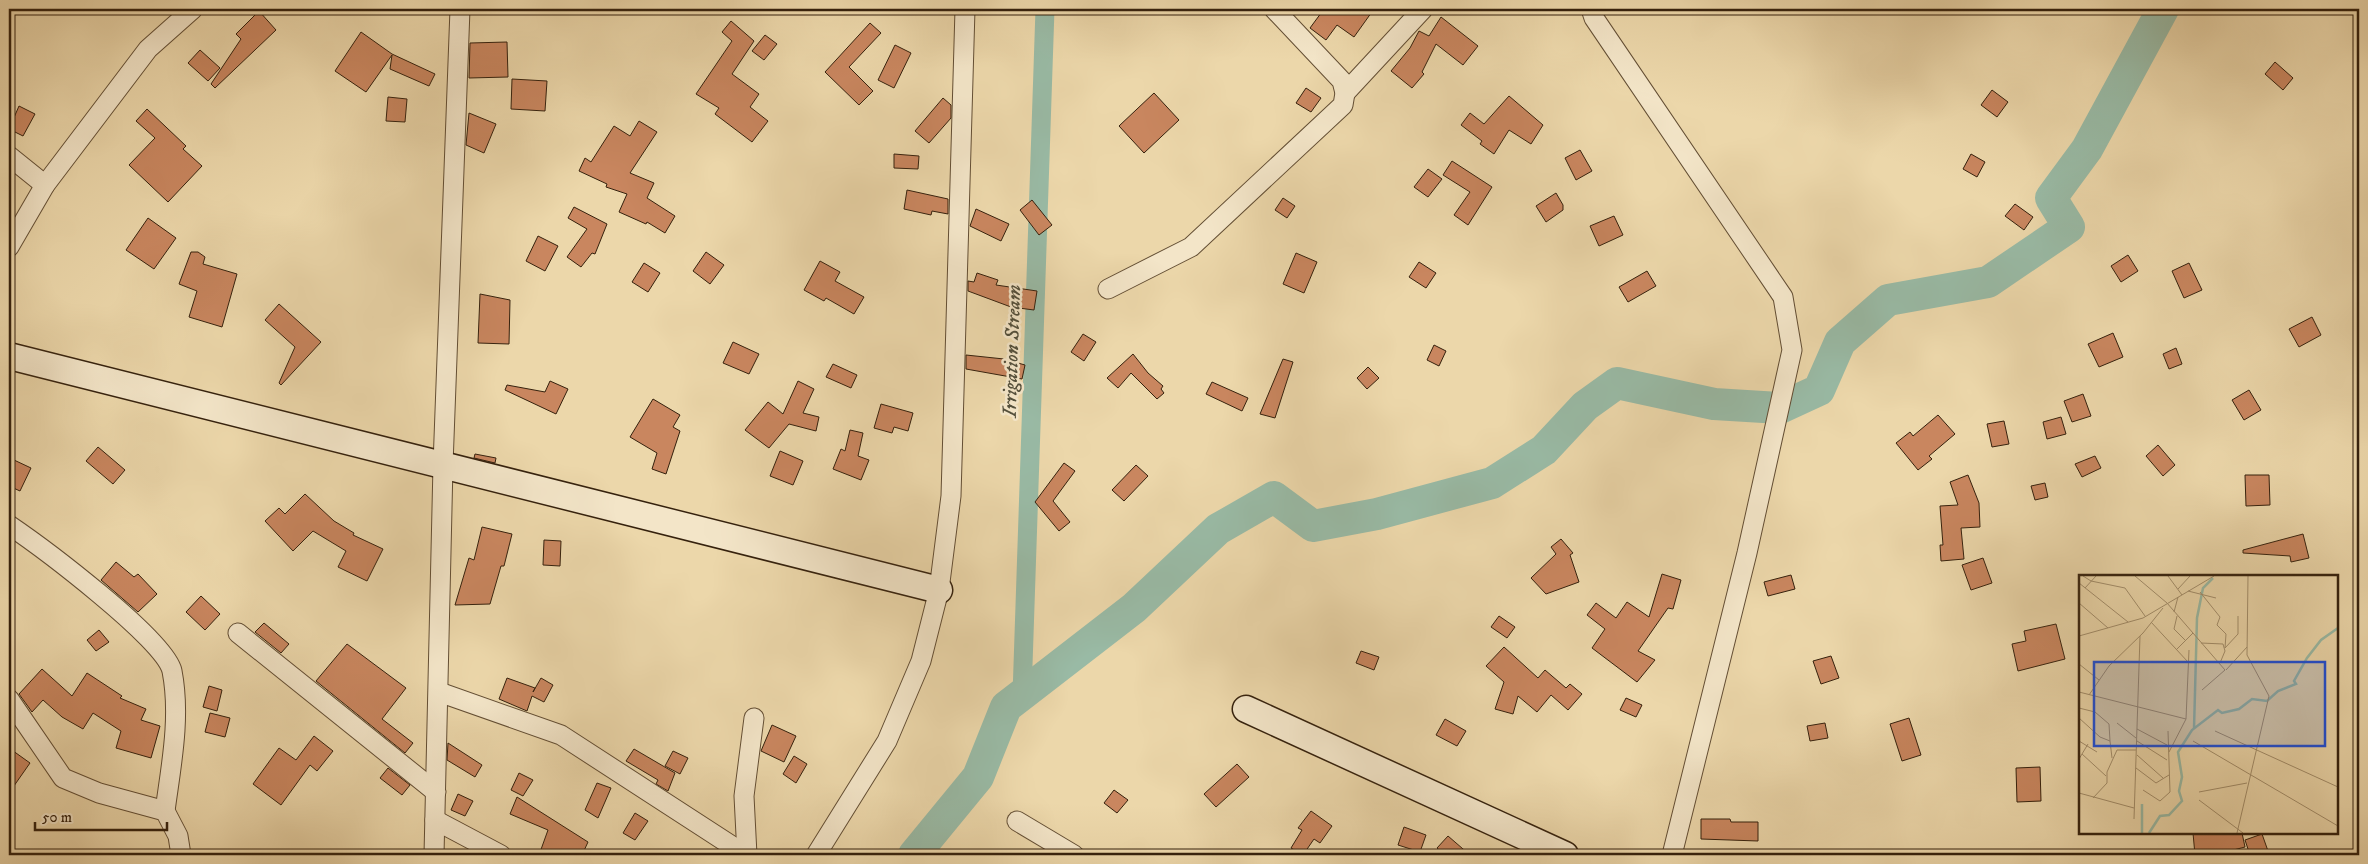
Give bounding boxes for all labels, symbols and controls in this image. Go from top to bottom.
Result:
water label: Irrigation Stream [998,284,1027,420]
inset map [2079,575,2338,834]
scale bar [35,799,168,831]
text: 50 m [42,808,72,827]

